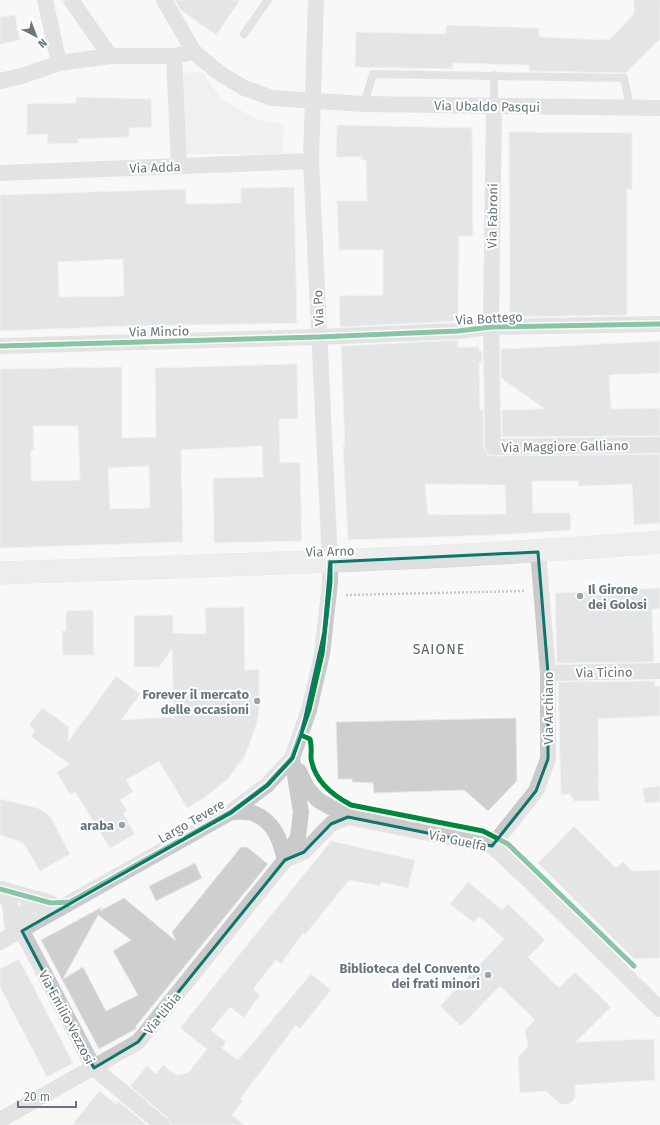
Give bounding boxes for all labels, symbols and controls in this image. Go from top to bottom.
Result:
north arrow [16,16,56,56]
text: N [35,36,49,50]
street label: Via Ubaldo Pasqui [434,98,540,115]
street label: Via Adda [129,159,181,176]
street label: Via Fabroni [484,183,501,249]
street label: Via Po [310,290,327,326]
street label: Via Bottego [455,309,523,328]
street label: Via Mincio [129,323,189,340]
street label: Via Maggiore Galliano [501,438,629,455]
street label: Via Arno [305,543,355,560]
place label: Il Girone dei Golosi [588,582,647,612]
marker: Il Girone dei Golosi [575,591,585,601]
district label: SAIONE [413,641,465,658]
street label: Via Ticino [575,665,633,680]
street label: Via Archiano [541,671,556,745]
place label: Forever il mercato delle occasioni [142,687,249,717]
marker: Forever il mercato delle occasioni [252,696,262,706]
street label: Largo Tevere [155,796,227,846]
place label: araba [80,818,114,833]
marker: araba [117,820,127,830]
street label: Via Guelfa [427,827,488,854]
place label: Biblioteca del Convento dei frati minori [339,961,480,991]
street label: Via Emilio Vezzosi [36,968,98,1067]
marker: Biblioteca del Convento dei frati minori [483,970,493,980]
street label: Via Libia [141,989,184,1037]
scale bar [18,1083,76,1109]
text: 20 m [24,1090,50,1104]

